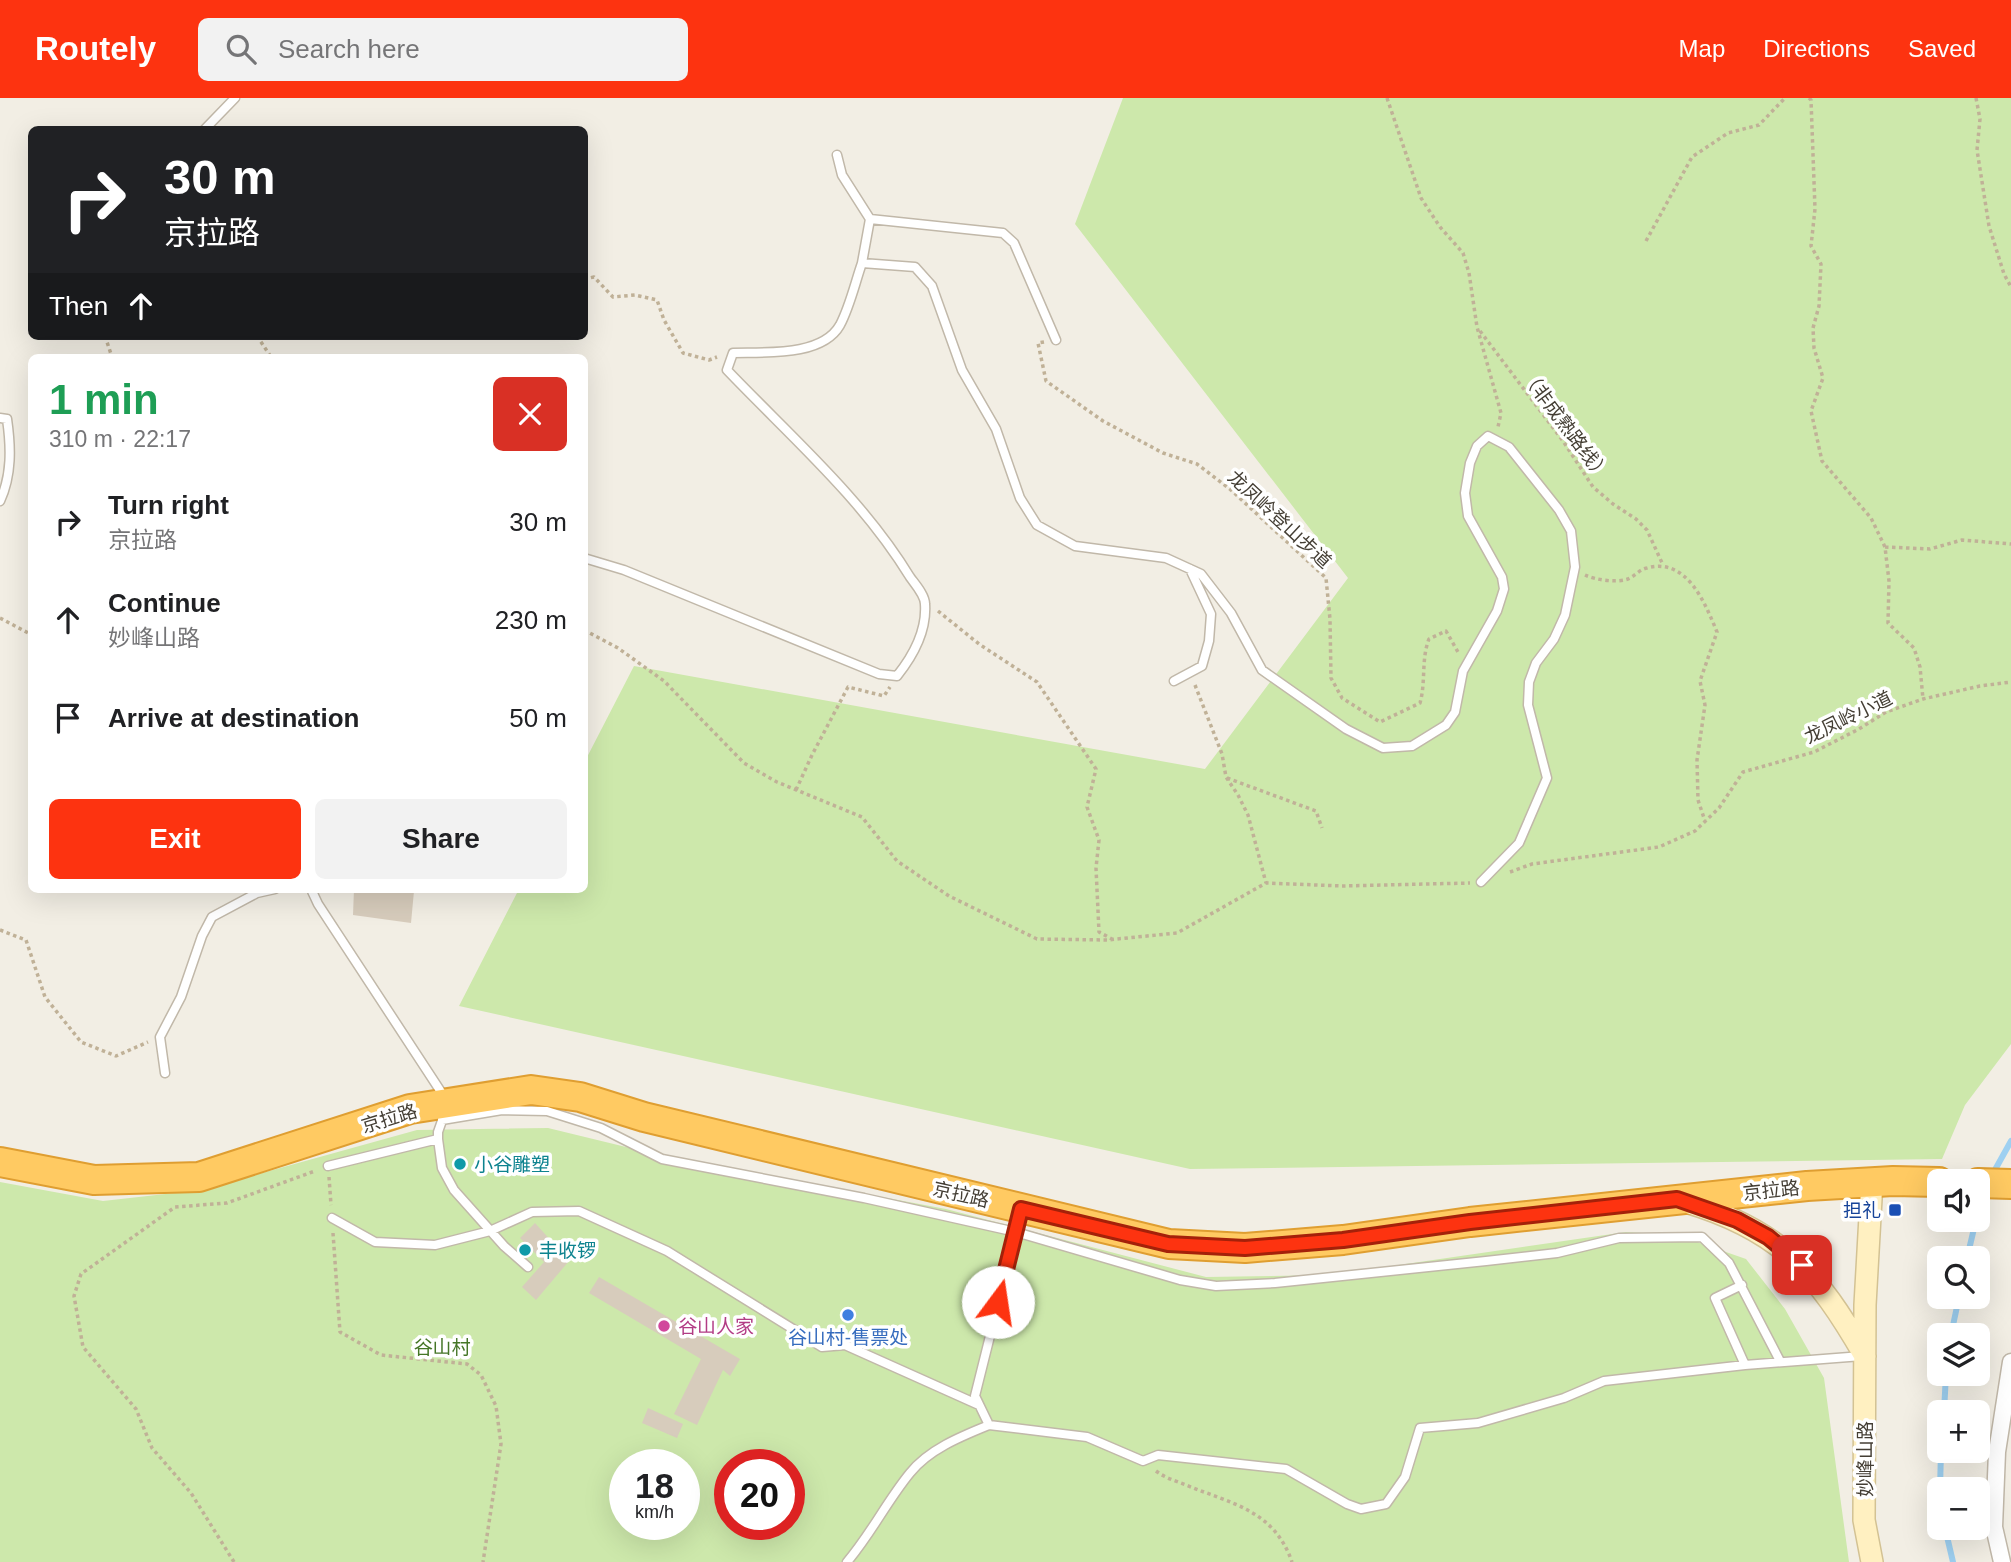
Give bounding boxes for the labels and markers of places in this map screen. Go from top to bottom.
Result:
place label: 小谷雕塑 [474,1154,550,1175]
marker: 小谷雕塑 [452,1156,468,1172]
place label: 担礼 [1843,1200,1881,1221]
marker: 担礼 [1887,1202,1903,1218]
pin [1772,1235,1832,1295]
place label: 丰收锣 [539,1240,596,1261]
marker: 丰收锣 [517,1242,533,1258]
marker: 谷山村-售票处 [840,1307,856,1323]
place label: 谷山人家 [678,1316,754,1337]
marker: 谷山人家 [656,1318,672,1334]
place label: 谷山村-售票处 [788,1327,908,1348]

